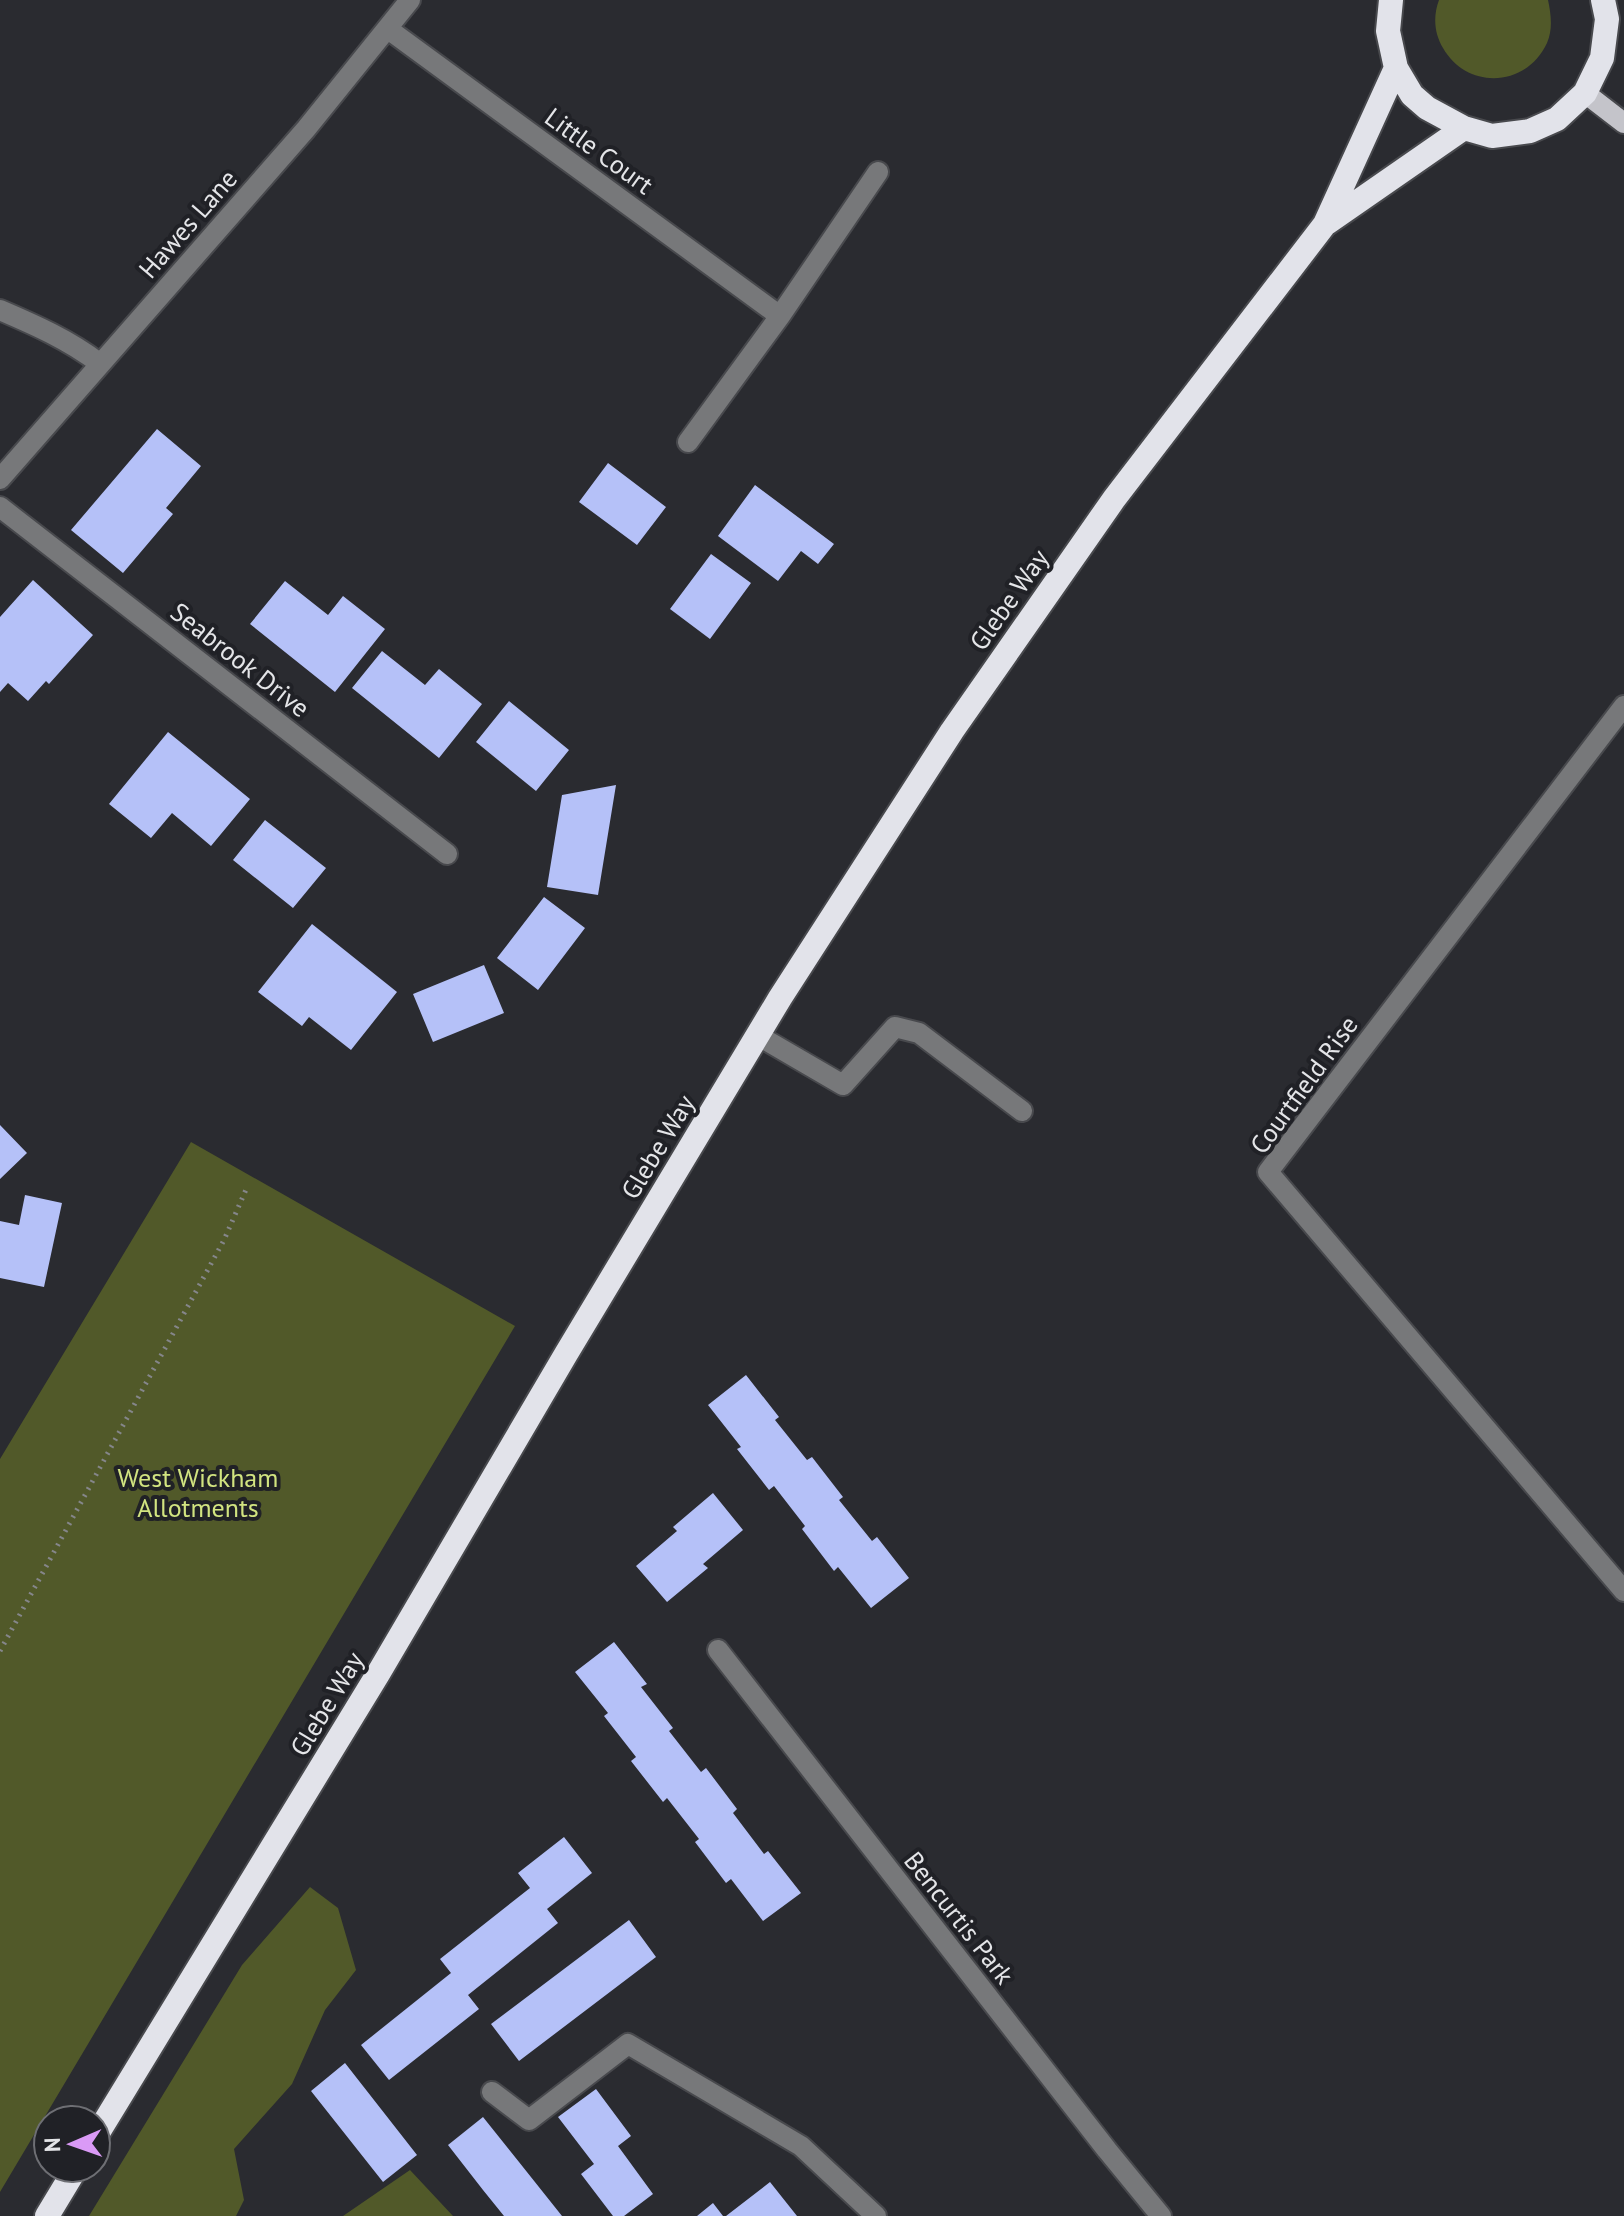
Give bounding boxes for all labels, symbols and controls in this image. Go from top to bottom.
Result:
street label: Little Court [539,100,660,201]
street label: Hawes Lane [131,162,244,285]
street label: Glebe Way [962,543,1055,657]
street label: Seabrook Drive [164,595,316,724]
street label: Courtfield Rise [1242,1009,1365,1160]
street label: Glebe Way [614,1089,702,1205]
park label: West Wickham Allotments [118,1461,278,1524]
street label: Glebe Way [283,1646,371,1762]
street label: Bencurtis Park [897,1845,1022,1991]
north arrow [32,2104,112,2184]
text: N [38,2137,66,2152]

